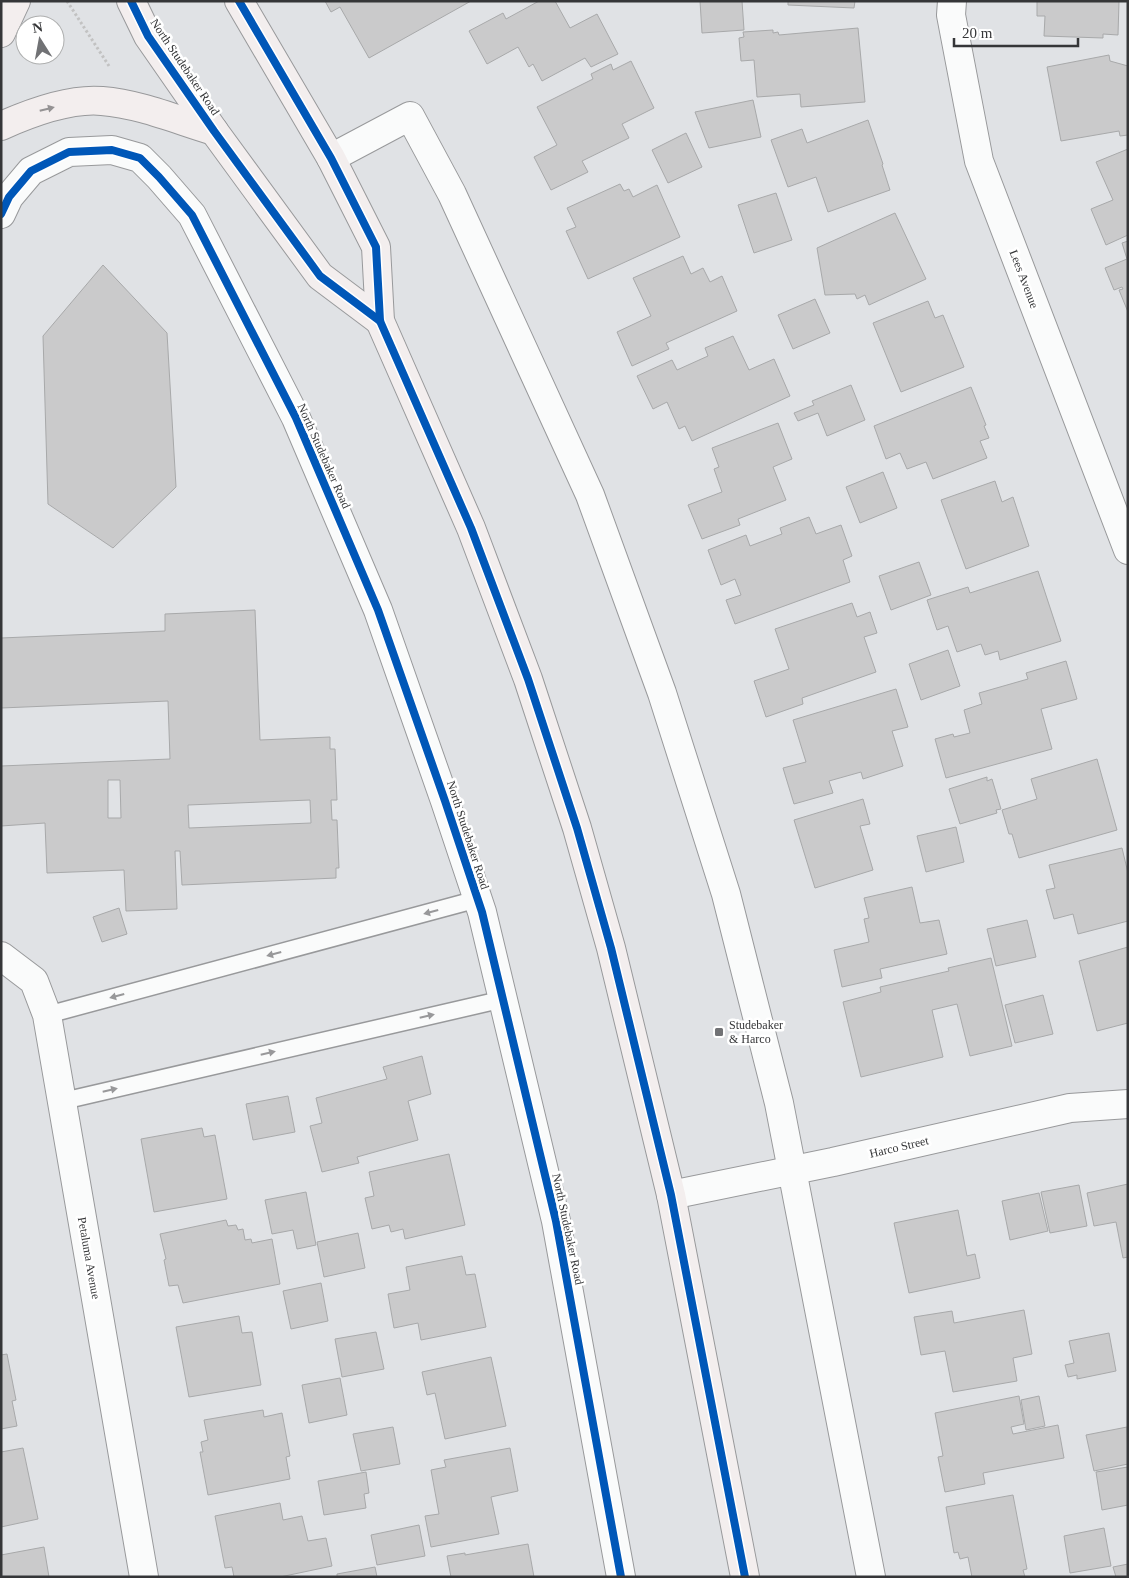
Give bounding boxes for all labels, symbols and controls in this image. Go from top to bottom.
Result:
north arrow [15,15,65,65]
scale bar [954,15,1078,47]
street label: North Studebaker Road [148,16,222,118]
text: N [31,19,44,36]
text: 20 m [962,25,993,41]
one-way arrow [39,104,54,112]
street label: Lees Avenue [1006,248,1042,310]
street label: North Studebaker Road [295,401,353,511]
street label: North Studebaker Road [444,779,492,891]
one-way arrow [423,909,438,917]
one-way arrow [266,951,281,959]
one-way arrow [109,993,124,1001]
one-way arrow [419,1012,434,1020]
place label: Studebaker & Harco [729,1018,783,1046]
marker: Studebaker & Harco [713,1026,725,1038]
one-way arrow [261,1049,276,1057]
one-way arrow [103,1086,118,1094]
street label: Harco Street [868,1133,931,1161]
street label: North Studebaker Road [549,1172,587,1286]
street label: Petaluma Avenue [75,1216,103,1300]

